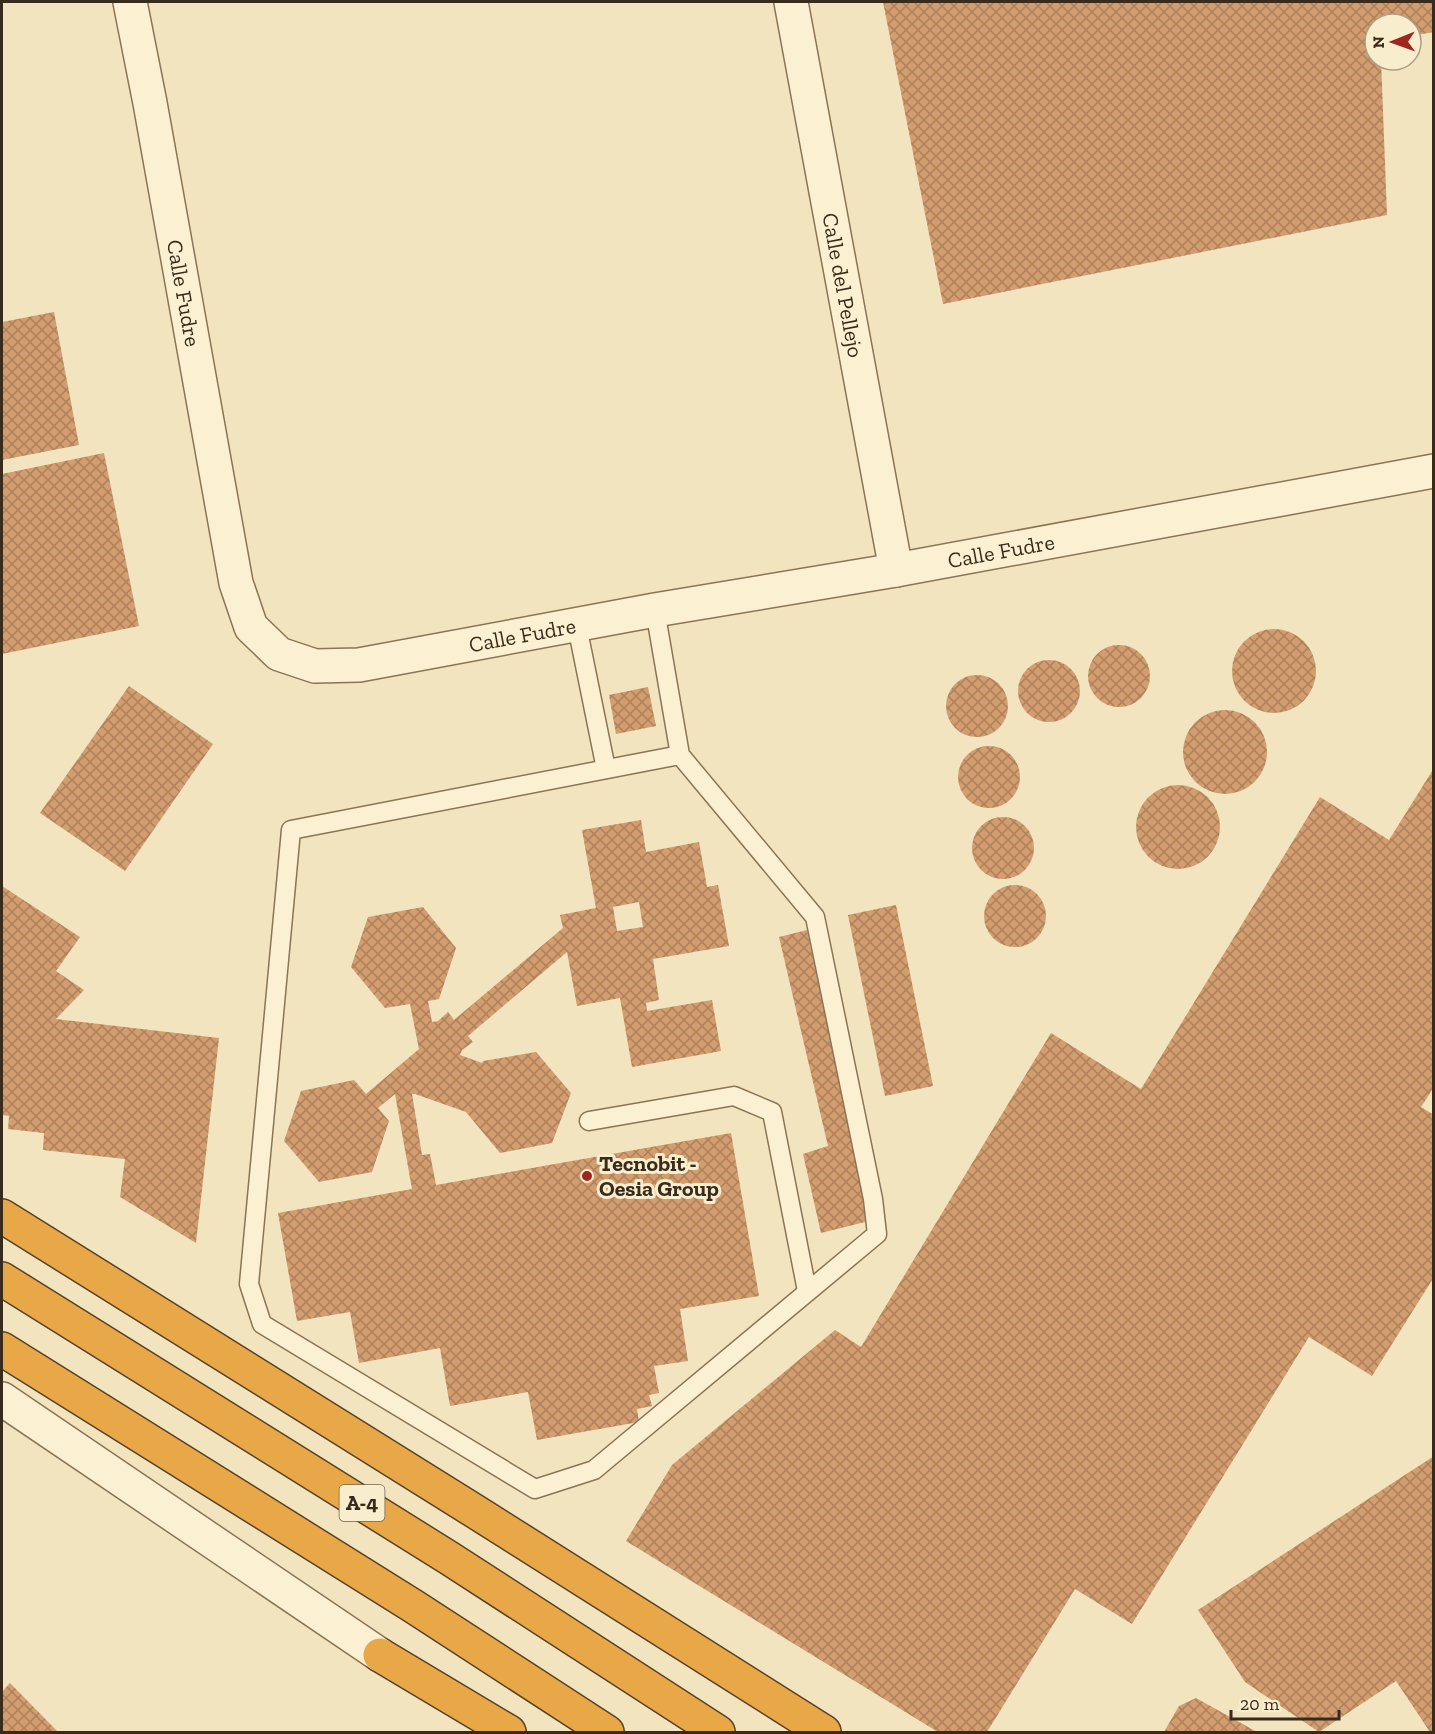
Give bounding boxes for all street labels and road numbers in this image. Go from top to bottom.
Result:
street label: Calle del Pellejo [816,211,869,360]
street label: Calle Fudre [161,237,206,349]
street label: Calle Fudre [945,528,1057,574]
street label: Calle Fudre [467,612,578,658]
road number: A-4 [340,1485,385,1521]

